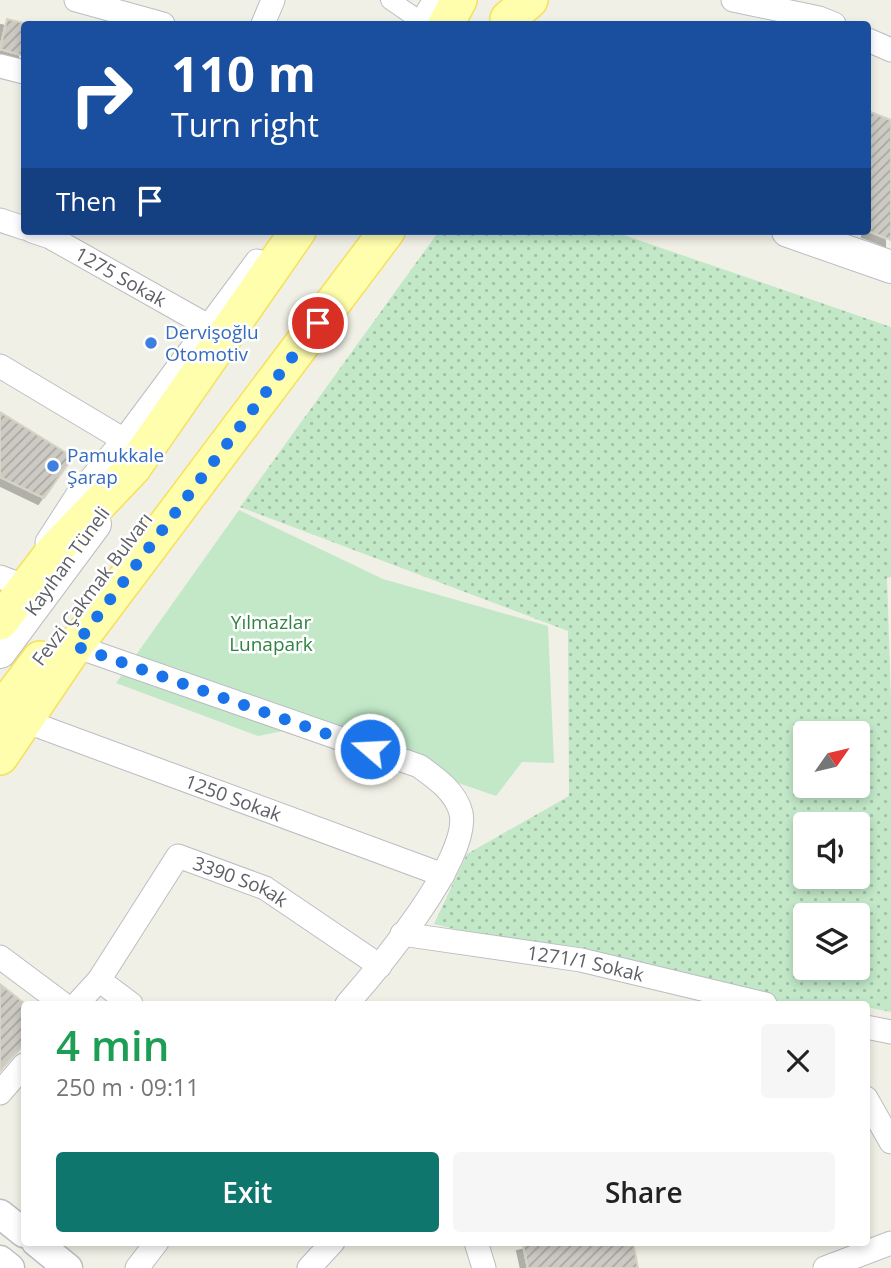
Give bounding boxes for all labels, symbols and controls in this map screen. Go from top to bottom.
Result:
text: 110 m [171,40,316,106]
icon: right [56,49,147,140]
text: Turn right [171,103,319,146]
icon: arrive [131,182,169,220]
text: Then [56,183,117,219]
street label: 1275 Sokak [70,241,171,313]
pin [288,293,348,353]
icon: arrive [299,304,337,342]
place label: Dervişoğlu Otomotiv [165,319,259,367]
marker: Dervişoğlu Otomotiv [143,335,159,351]
place label: Pamukkale Şarap [67,442,164,490]
marker: Pamukkale Şarap [45,458,61,474]
street label: Kayıhan Tüneli [18,501,116,621]
street label: Fevzi Çakmak Bulvarı [26,507,158,671]
park label: Yılmazlar Lunapark [229,609,313,657]
position arrow [333,712,407,786]
north arrow [793,721,870,798]
map controls [793,721,870,980]
street label: 1250 Sokak [182,768,285,827]
button: sound [793,812,870,889]
street label: 3390 Sokak [189,850,293,913]
button: layers [793,903,870,980]
street label: 1271/1 Sokak [525,939,647,988]
text: 4 min [56,1016,169,1073]
button: close [761,1024,835,1098]
text: 250 m · 09:11 [56,1071,199,1103]
button: Exit [56,1152,439,1232]
button: Share [453,1152,835,1232]

